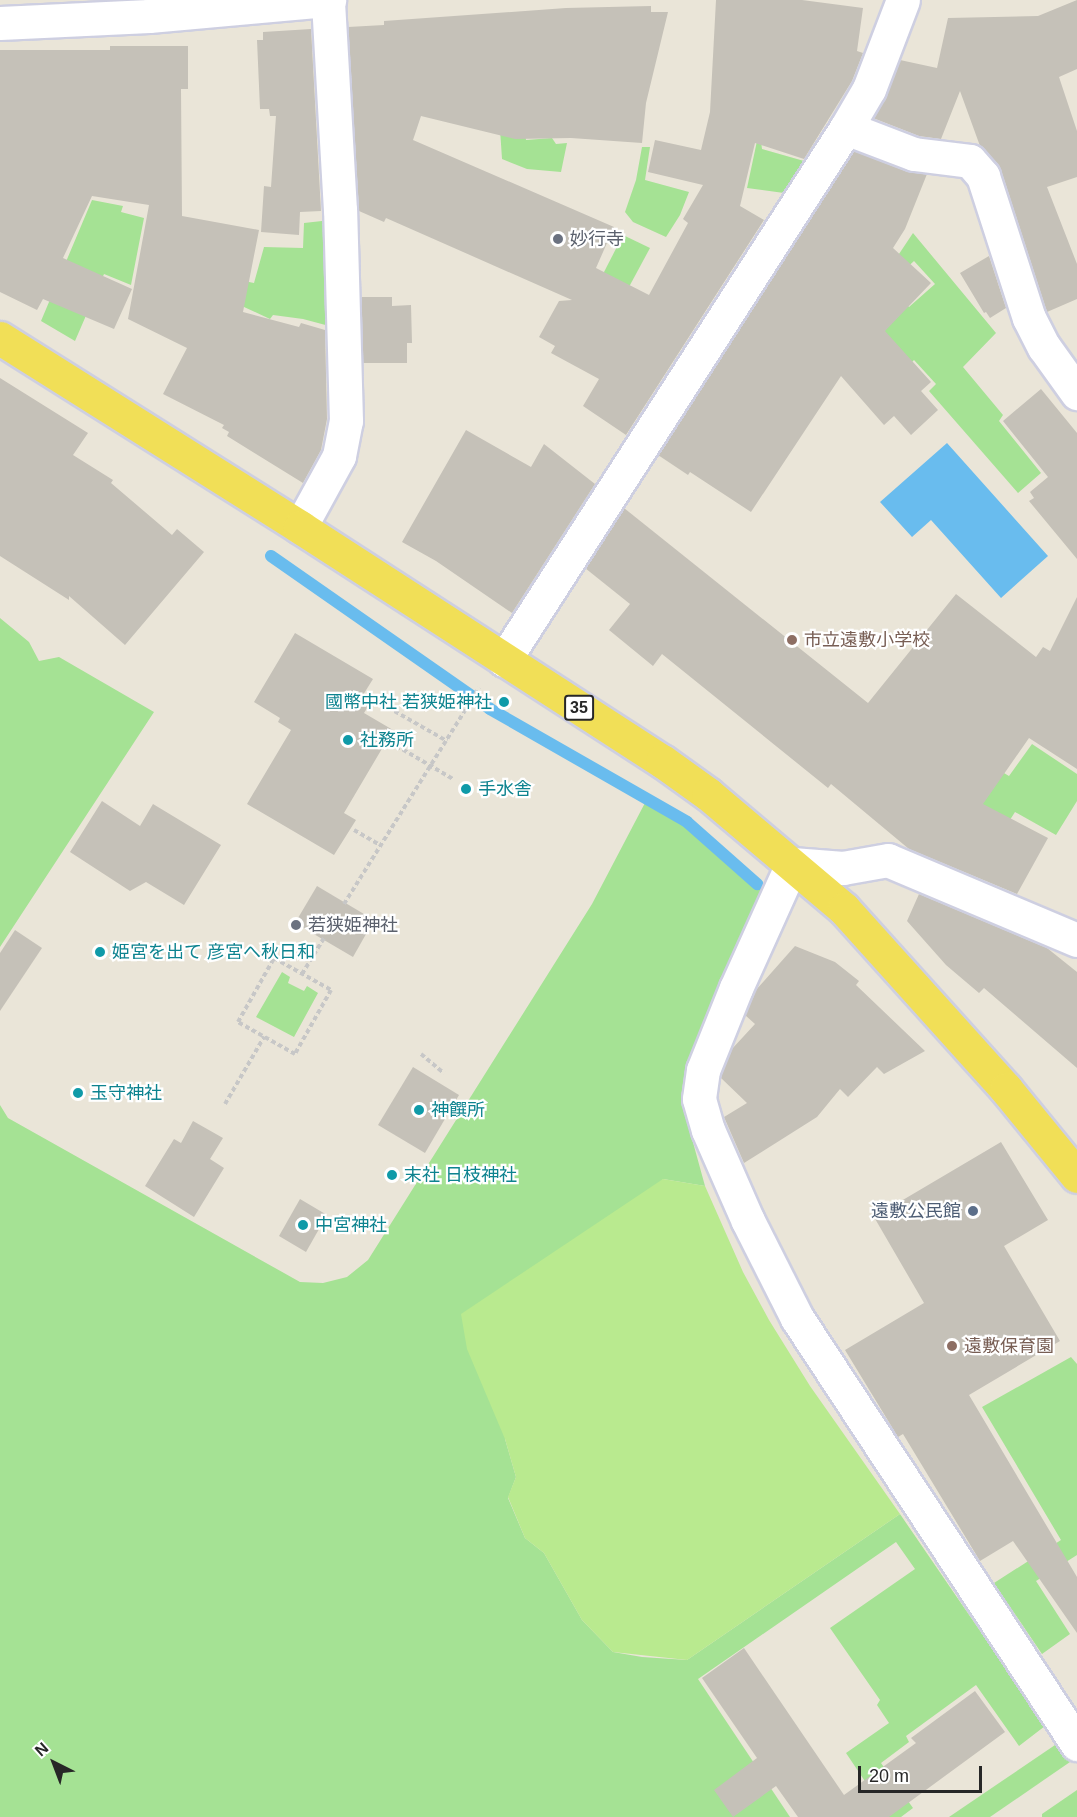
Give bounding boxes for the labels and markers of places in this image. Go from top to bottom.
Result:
place label: 妙行寺 [570,228,624,250]
marker: 妙行寺 [551,232,565,246]
place label: 市立遠敷小学校 [804,629,930,651]
marker: 市立遠敷小学校 [785,633,799,647]
place label: 國幣中社 若狭姫神社 [325,691,492,713]
marker: 國幣中社 若狭姫神社 [497,695,511,709]
place label: 社務所 [360,729,414,751]
marker: 社務所 [341,733,355,747]
place label: 手水舎 [478,778,532,800]
marker: 手水舎 [459,782,473,796]
place label: 若狭姫神社 [308,914,398,936]
marker: 若狭姫神社 [289,918,303,932]
place label: 姫宮を出て 彦宮へ秋日和 [112,941,315,963]
marker: 姫宮を出て 彦宮へ秋日和 [93,945,107,959]
place label: 玉守神社 [90,1082,162,1104]
marker: 玉守神社 [71,1086,85,1100]
place label: 神饌所 [431,1099,485,1121]
marker: 神饌所 [412,1103,426,1117]
place label: 末社 日枝神社 [404,1164,517,1186]
marker: 末社 日枝神社 [385,1168,399,1182]
place label: 遠敷公民館 [871,1200,961,1222]
marker: 遠敷公民館 [966,1204,980,1218]
place label: 中宮神社 [315,1214,387,1236]
marker: 中宮神社 [296,1218,310,1232]
place label: 遠敷保育園 [964,1335,1054,1357]
marker: 遠敷保育園 [945,1339,959,1353]

